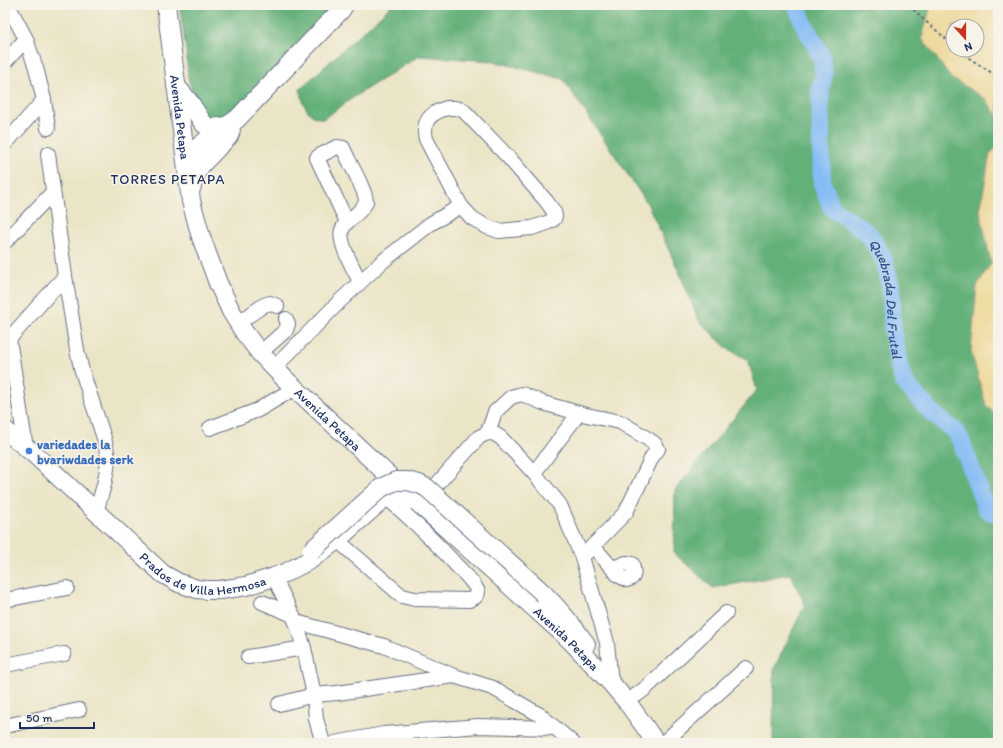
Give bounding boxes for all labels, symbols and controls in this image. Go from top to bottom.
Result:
north arrow [945,18,985,58]
text: N [963,39,974,54]
street label: Avenida Petapa [167,74,193,161]
district label: TORRES PETAPA [111,171,225,188]
water label: Quebrada Del Frutal [865,236,906,361]
street label: Avenida Petapa [292,385,364,454]
place label: variedades la bvariwdades serk [37,437,134,467]
marker: variedades la bvariwdades serk [24,446,34,456]
street label: Prados de Villa Hermosa [137,549,268,598]
street label: Avenida Petapa [530,604,602,674]
scale bar [20,704,94,730]
text: 50 m [26,711,52,725]

